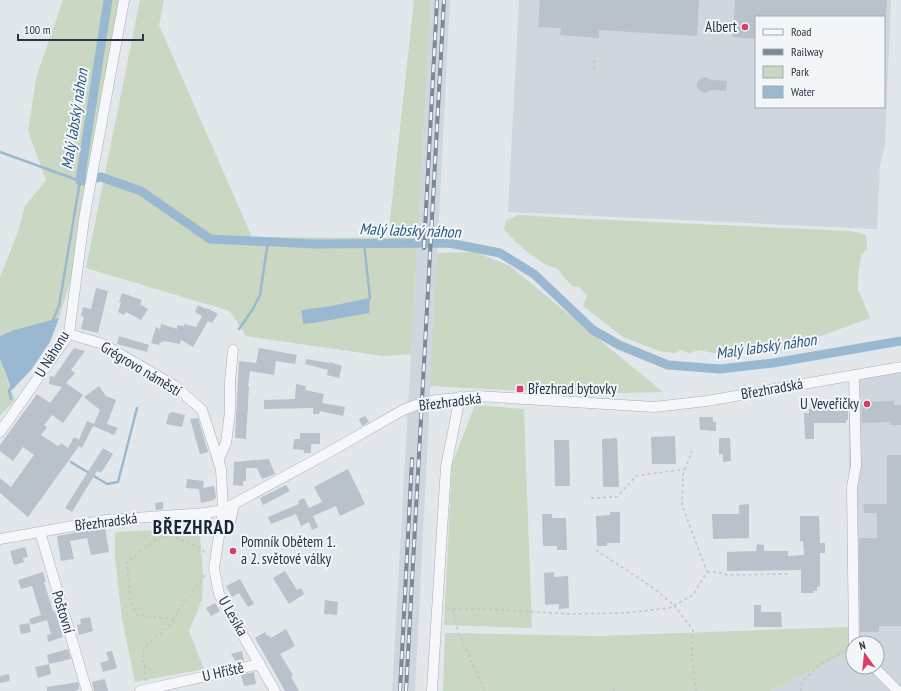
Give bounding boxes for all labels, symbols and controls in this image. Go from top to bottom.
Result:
scale bar [18,16,143,42]
legend [755,16,885,108]
place label: Albert [705,17,737,36]
text: 100 m [24,22,51,37]
marker: Albert [740,22,750,32]
text: Road [791,24,811,39]
text: Railway [791,44,824,59]
text: Park [791,64,809,79]
water label: Malý labský náhon [56,66,92,171]
text: Water [791,84,816,99]
water label: Malý labský náhon [359,218,462,242]
street label: U Náhonu [30,327,73,381]
water label: Malý labský náhon [714,329,819,363]
street label: Grégrovo náměstí [97,337,186,401]
street label: Březhradská [739,374,804,403]
place label: Březhrad bytovky [528,379,617,398]
marker: Březhrad bytovky [515,384,525,394]
street label: Březhradská [418,388,482,415]
place label: U Veveřičky [800,394,859,413]
marker: U Veveřičky [862,399,872,409]
street label: Březhradská [74,508,138,535]
district label: BŘEZHRAD [153,515,235,539]
place label: Pomník Obětem 1. a 2. světové války [241,532,336,568]
marker: Pomník Obětem 1. a 2. světové války [228,546,238,556]
street label: Poštovní [48,588,79,636]
street label: U Lesíka [214,592,252,639]
north arrow [845,635,885,675]
text: N [858,638,867,653]
street label: U Hřiště [200,658,245,685]

